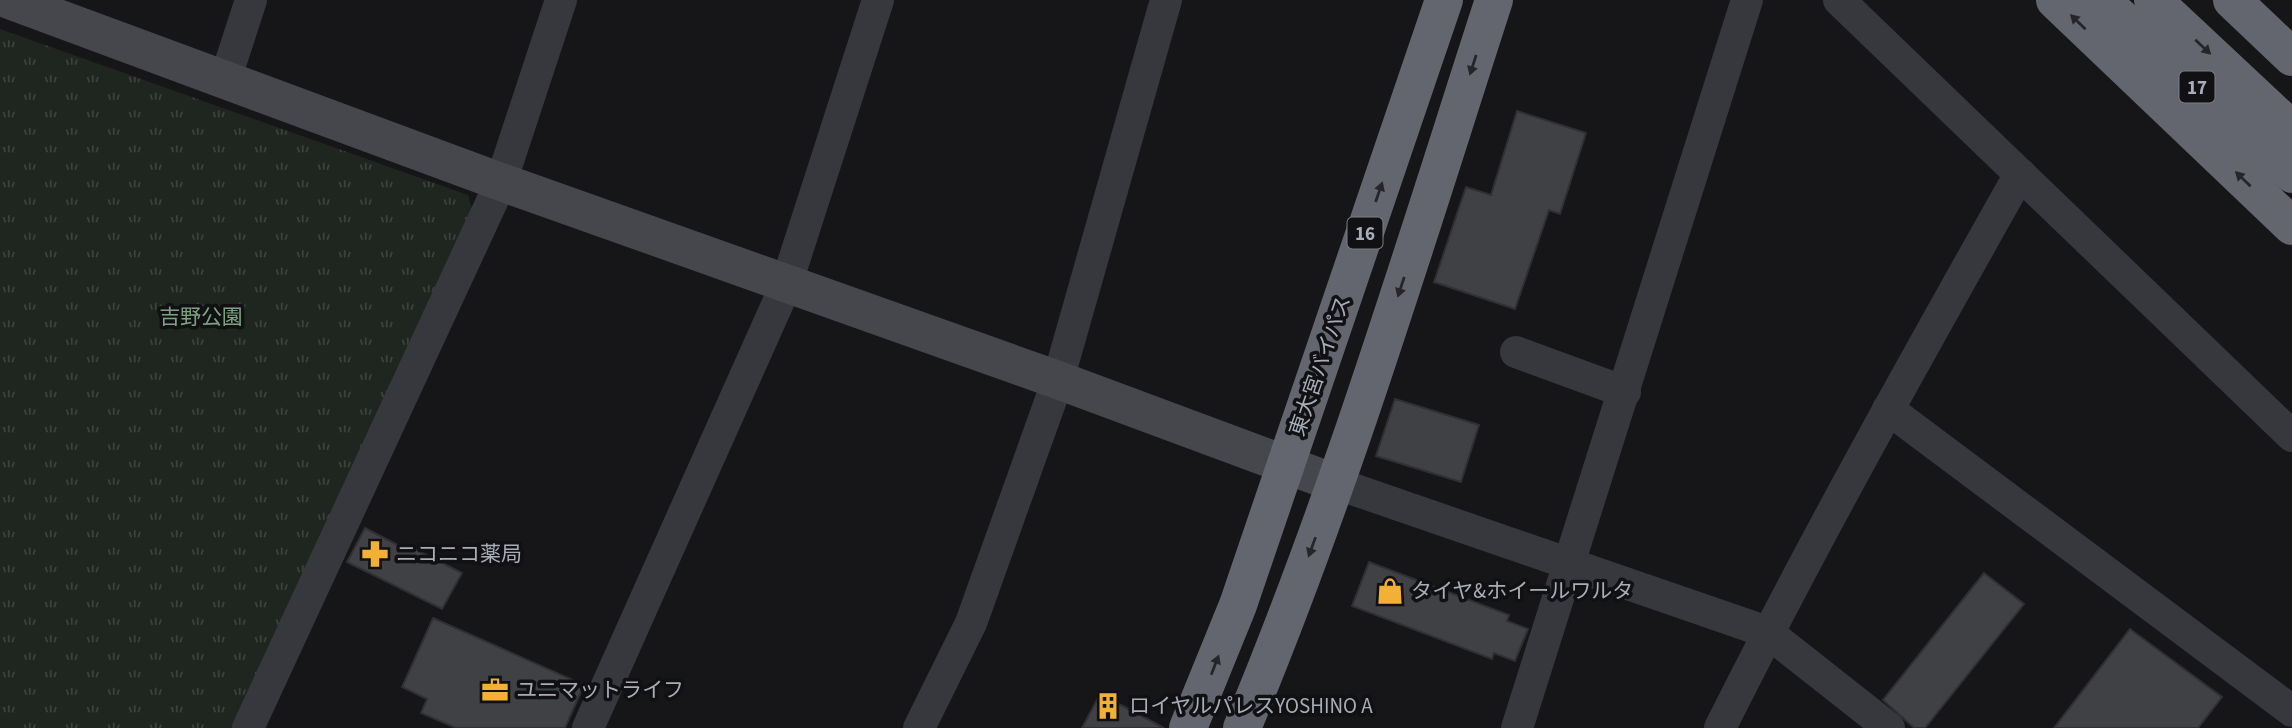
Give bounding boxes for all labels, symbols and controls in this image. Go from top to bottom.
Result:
one-way arrow [2070,14,2087,30]
one-way arrow [2194,38,2211,54]
one-way arrow [1468,55,1478,76]
road number: 17 [2180,72,2214,102]
one-way arrow [2234,170,2251,187]
one-way arrow [1374,182,1385,203]
road number: 16 [1348,218,1382,248]
one-way arrow [1395,276,1405,297]
street label: 東大宮バイパス [1282,292,1358,440]
park label: 吉野公園 [159,302,243,332]
one-way arrow [1306,537,1317,558]
pharmacy icon: ニコニコ薬局 [360,539,390,569]
place label: ニコニコ薬局 [396,539,522,569]
shop icon: タイヤ&ホイールワルタ [1375,576,1405,606]
place label: タイヤ&ホイールワルタ [1411,576,1633,606]
one-way arrow [1209,655,1220,676]
office icon: ユニマットライフ [480,675,510,705]
place label: ユニマットライフ [516,675,684,705]
building icon: ロイヤルパレスYOSHINO A [1093,691,1123,721]
place label: ロイヤルパレスYOSHINO A [1129,691,1373,721]

